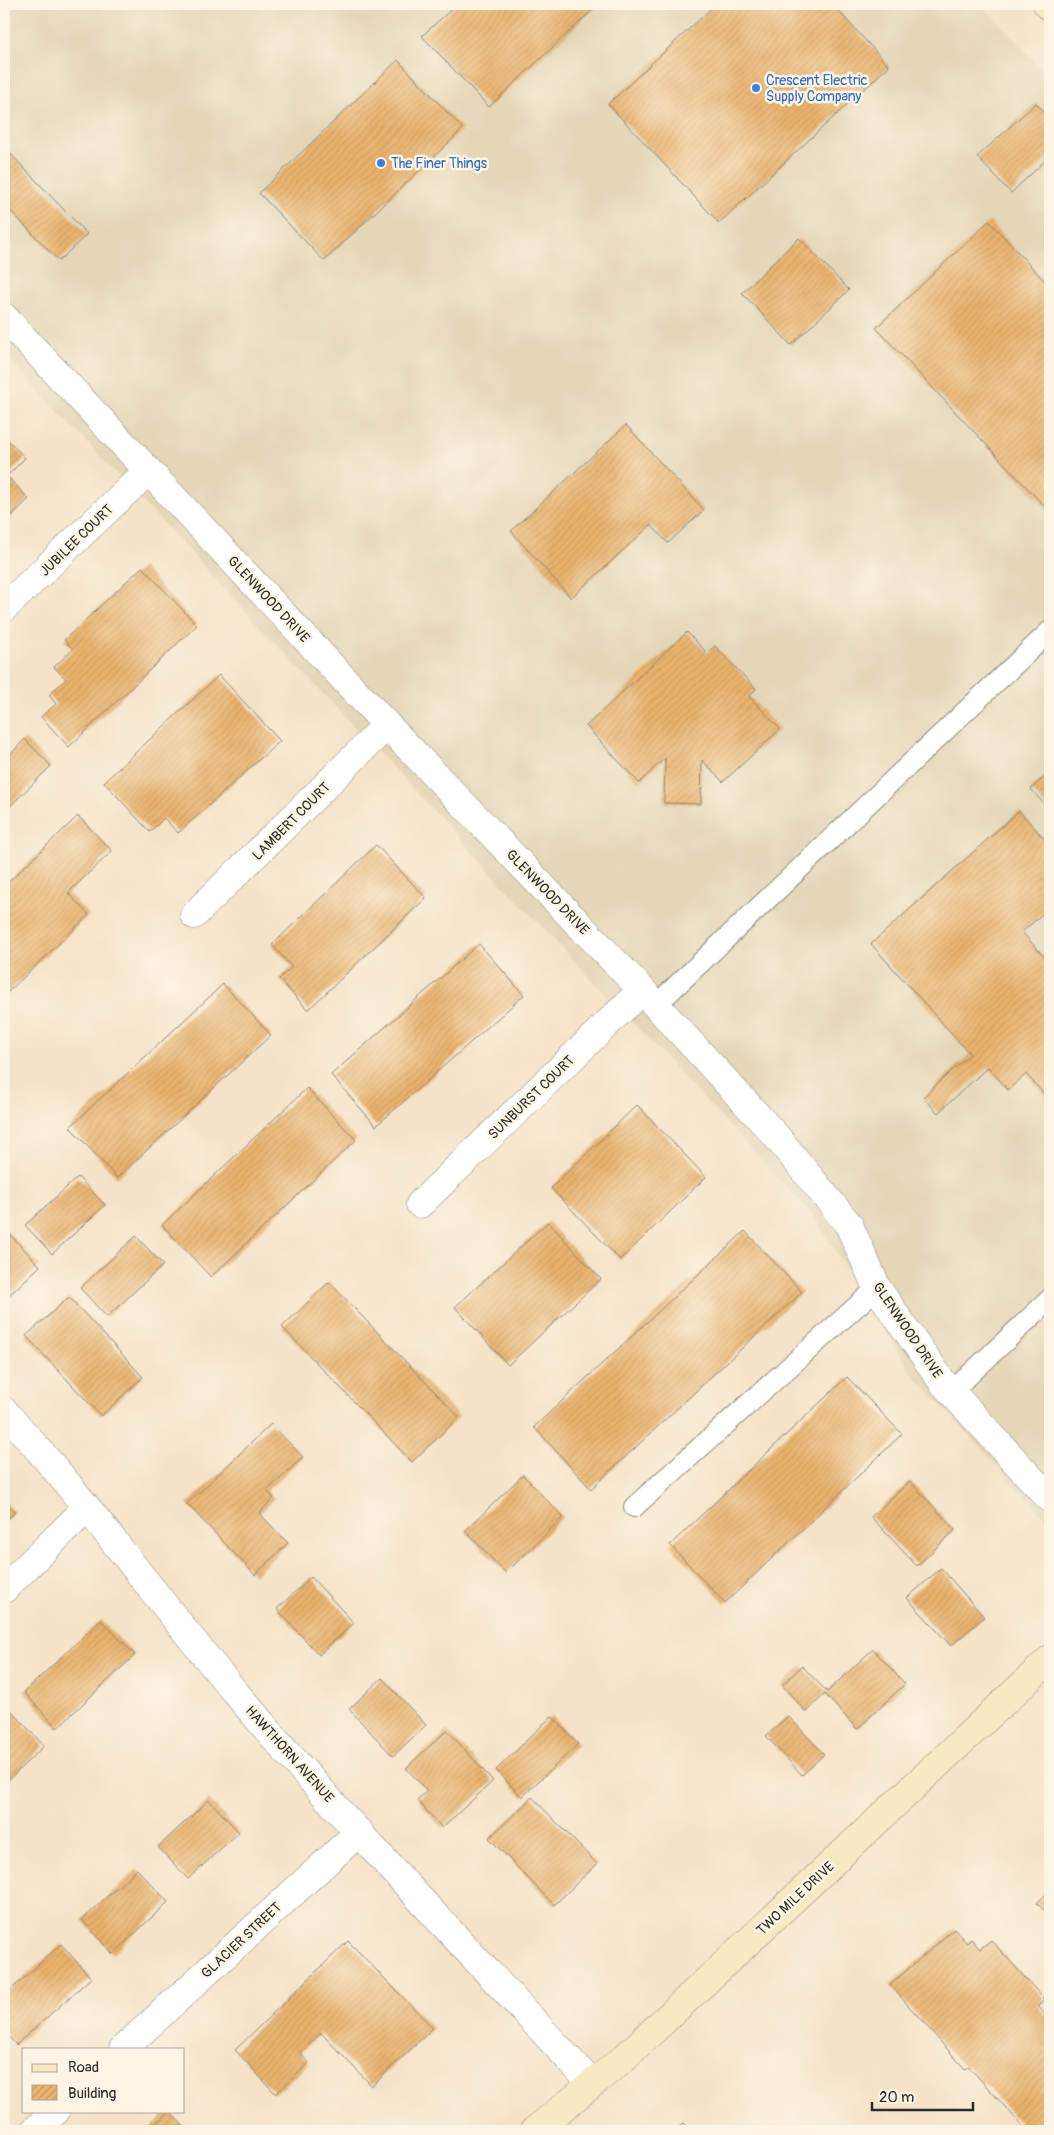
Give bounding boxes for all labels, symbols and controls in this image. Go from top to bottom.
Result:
place label: Crescent Electric Supply Company [766,72,868,105]
marker: Crescent Electric Supply Company [750,82,762,94]
place label: The Finer Things [391,155,488,172]
marker: The Finer Things [375,157,387,169]
street label: JUBILEE COURT [36,501,117,580]
street label: GLENWOOD DRIVE [224,552,313,646]
street label: LAMBERT COURT [249,779,334,864]
street label: GLENWOOD DRIVE [503,846,593,939]
street label: SUNBURST COURT [485,1052,578,1143]
street label: GLENWOOD DRIVE [869,1279,946,1382]
street label: HAWTHORN AVENUE [242,1702,338,1806]
street label: TWO MILE DRIVE [753,1858,838,1939]
street label: GLACIER STREET [198,1899,285,1982]
legend [22,2048,185,2112]
text: Road [68,2058,99,2077]
scale bar [872,2080,973,2112]
text: Building [68,2084,116,2103]
text: 20 m [879,2088,914,2107]

